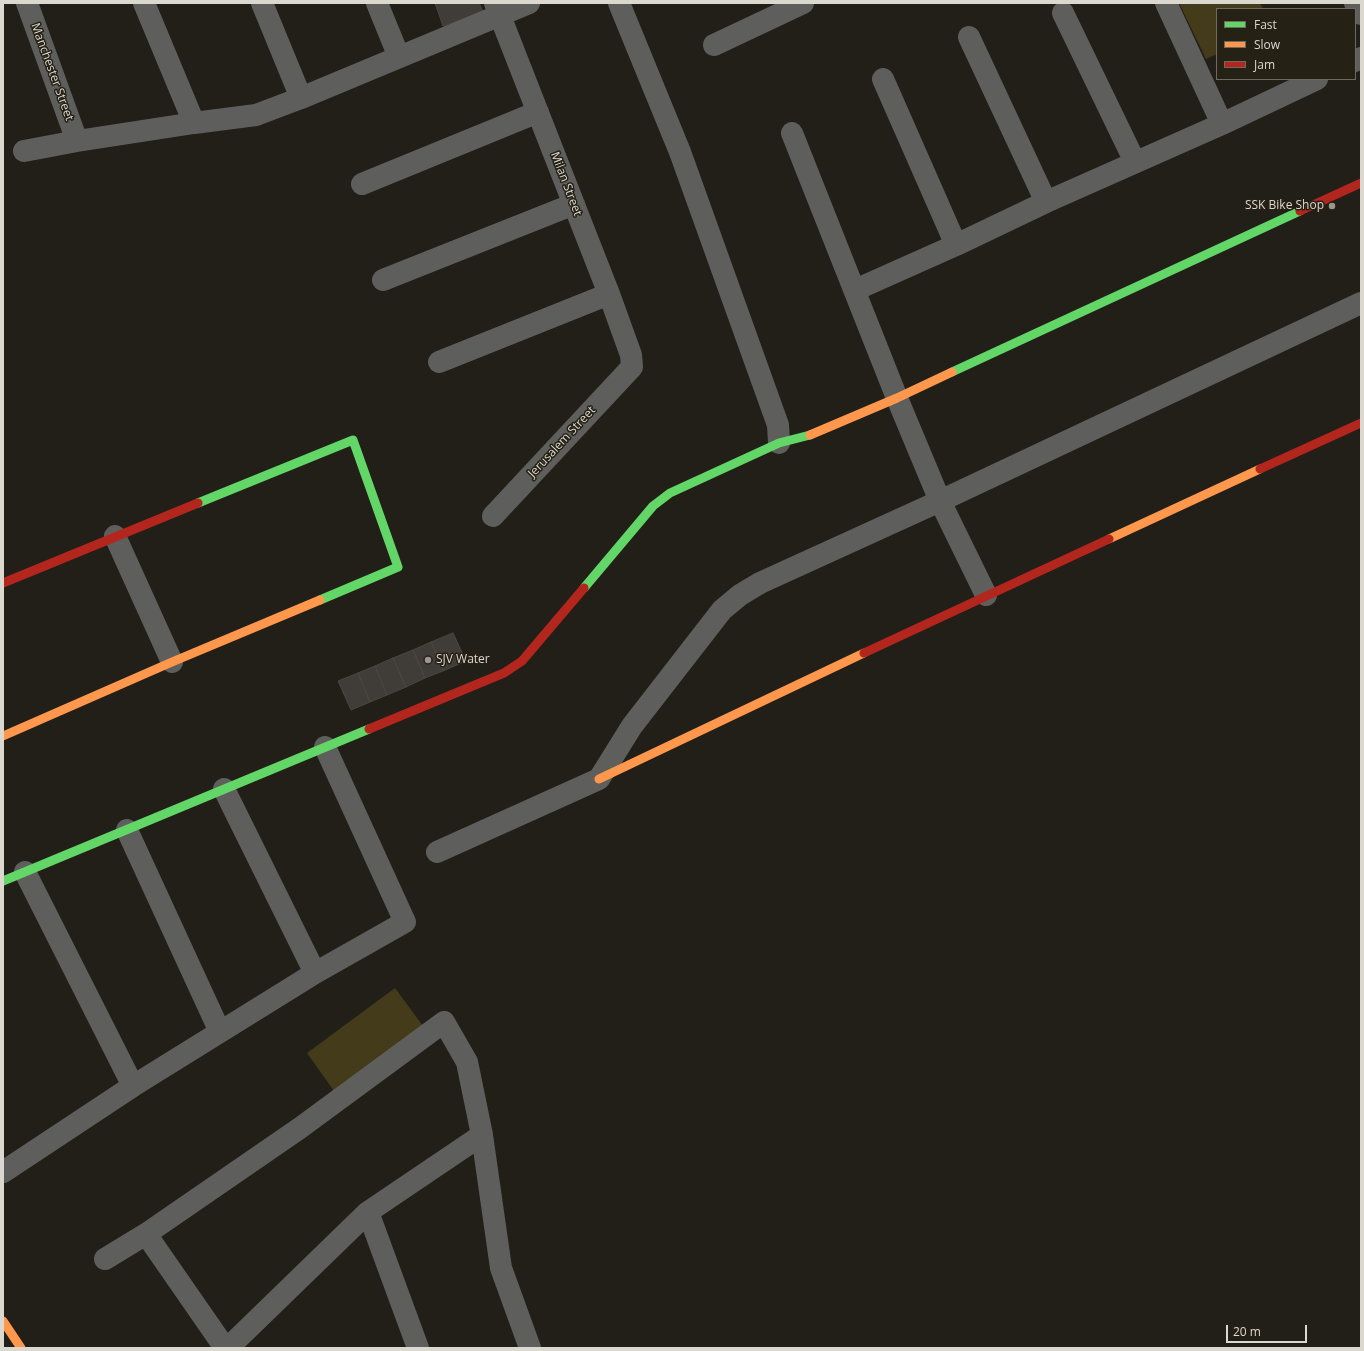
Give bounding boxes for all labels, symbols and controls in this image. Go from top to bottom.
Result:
legend [1216,8,1356,80]
text: Fast [1254,16,1277,33]
street label: Manchester Street [28,21,76,123]
text: Slow [1254,36,1280,53]
text: Jam [1254,56,1275,73]
street label: Milan Street [547,150,585,218]
place label: SSK Bike Shop [1245,199,1324,213]
marker: SSK Bike Shop [1327,201,1337,211]
street label: Jerusalem Street [525,403,599,481]
place label: SJV Water [436,653,490,667]
marker: SJV Water [423,655,433,665]
scale bar [1228,1317,1309,1343]
text: 20 m [1233,1323,1261,1340]

